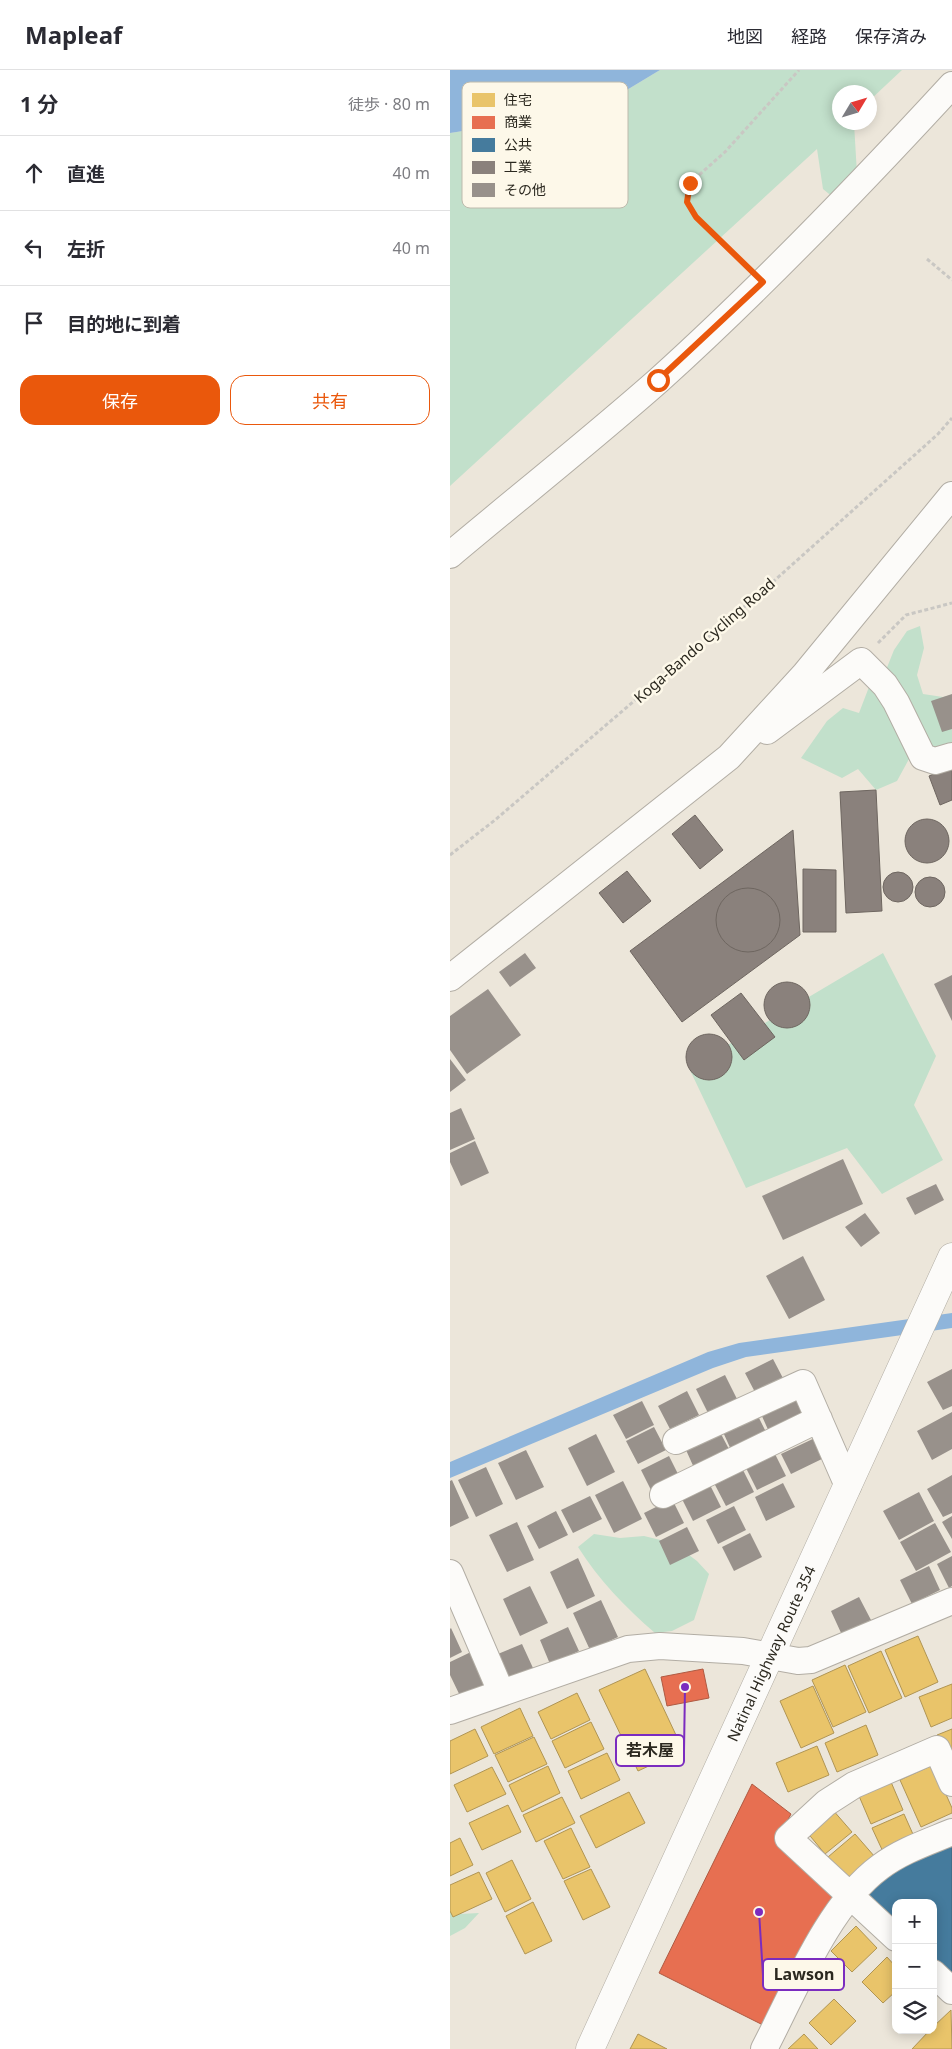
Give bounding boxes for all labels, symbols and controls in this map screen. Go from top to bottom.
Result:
text: Mapleaf [25,18,122,51]
text: 地図 [727,24,763,48]
text: 経路 [791,24,827,48]
text: 保存済み [855,24,927,48]
legend [462,82,628,208]
north arrow [832,85,877,130]
text: 1 分 [20,90,58,118]
text: 住宅 [504,90,532,109]
text: 徒歩 · 80 m [348,93,430,115]
text: 商業 [504,112,532,131]
text: 公共 [504,135,532,154]
text: 工業 [504,157,532,176]
icon: ahead [20,159,48,187]
text: 直進 [67,161,105,187]
text: 40 m [393,162,430,184]
route end [679,172,702,195]
text: その他 [504,180,546,199]
icon: left [20,234,48,262]
text: 左折 [67,236,105,262]
text: 40 m [393,237,430,259]
icon: arrive [20,309,48,337]
text: 目的地に到着 [67,311,181,337]
route start [647,369,670,392]
button: 保存 [20,375,220,425]
button: 共有 [230,375,430,425]
street label: Koga-Bando Cycling Road [629,573,779,707]
street label: Natinal Highway Route 354 [722,1562,820,1744]
callout: 若木屋 [616,1735,684,1766]
text: 若木屋 [626,1739,674,1761]
map controls [892,1899,937,2034]
button: + [892,1899,937,1944]
button: − [892,1944,937,1989]
callout: Lawson [763,1959,844,1990]
text: Lawson [774,1963,834,1985]
button: layers [892,1989,937,2034]

